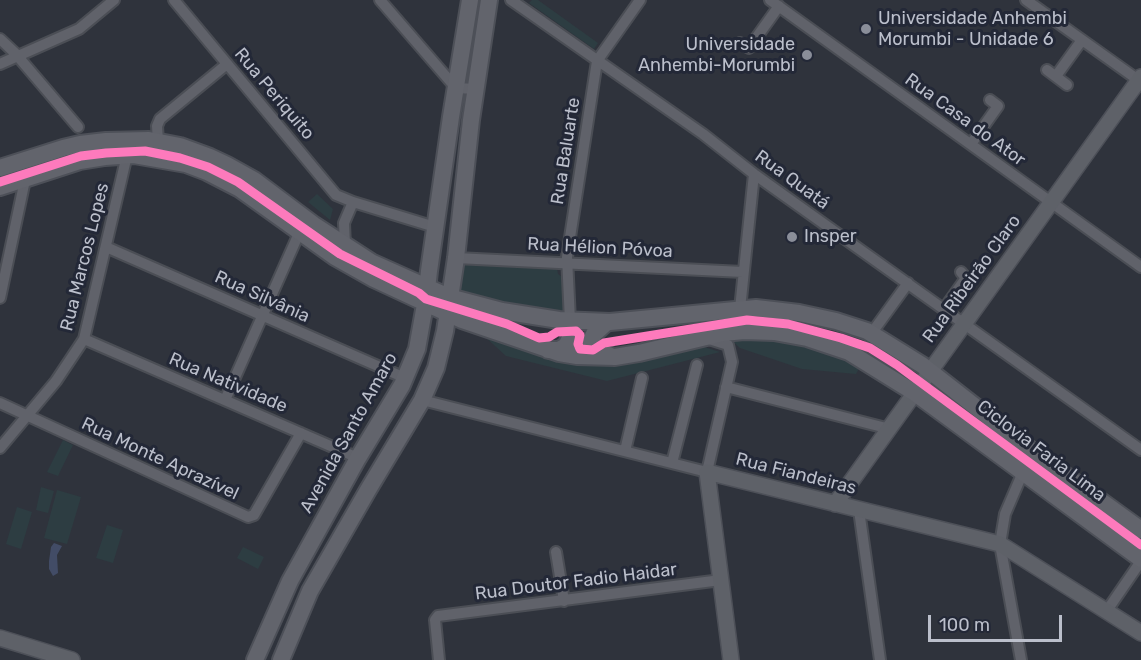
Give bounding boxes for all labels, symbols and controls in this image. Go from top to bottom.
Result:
place label: Universidade Anhembi Morumbi - Unidade 6 [878,8,1067,50]
marker: Universidade Anhembi Morumbi - Unidade 6 [859,22,873,36]
place label: Universidade Anhembi-Morumbi [638,34,795,76]
street label: Rua Periquito [229,44,319,144]
marker: Universidade Anhembi-Morumbi [800,48,814,62]
street label: Rua Casa do Ator [901,69,1029,171]
street label: Rua Baluarte [547,96,585,206]
street label: Rua Quatá [751,146,833,214]
street label: Rua Marcos Lopes [56,181,114,333]
street label: Rua Ribeirão Claro [918,211,1026,347]
place label: Insper [804,226,857,248]
marker: Insper [785,230,799,244]
street label: Rua Hélion Póvoa [527,233,673,263]
street label: Rua Silvânia [211,266,313,328]
street label: Rua Natividade [166,348,290,418]
street label: Avenida Santo Amaro [296,349,402,517]
street label: Ciclovia Faria Lima [973,396,1109,506]
street label: Rua Monte Aprazível [78,413,242,505]
street label: Rua Fiandeiras [733,449,859,499]
street label: Rua Doutor Fadio Haidar [474,559,678,605]
scale bar [931,603,1064,641]
text: 100 m [939,614,990,636]

